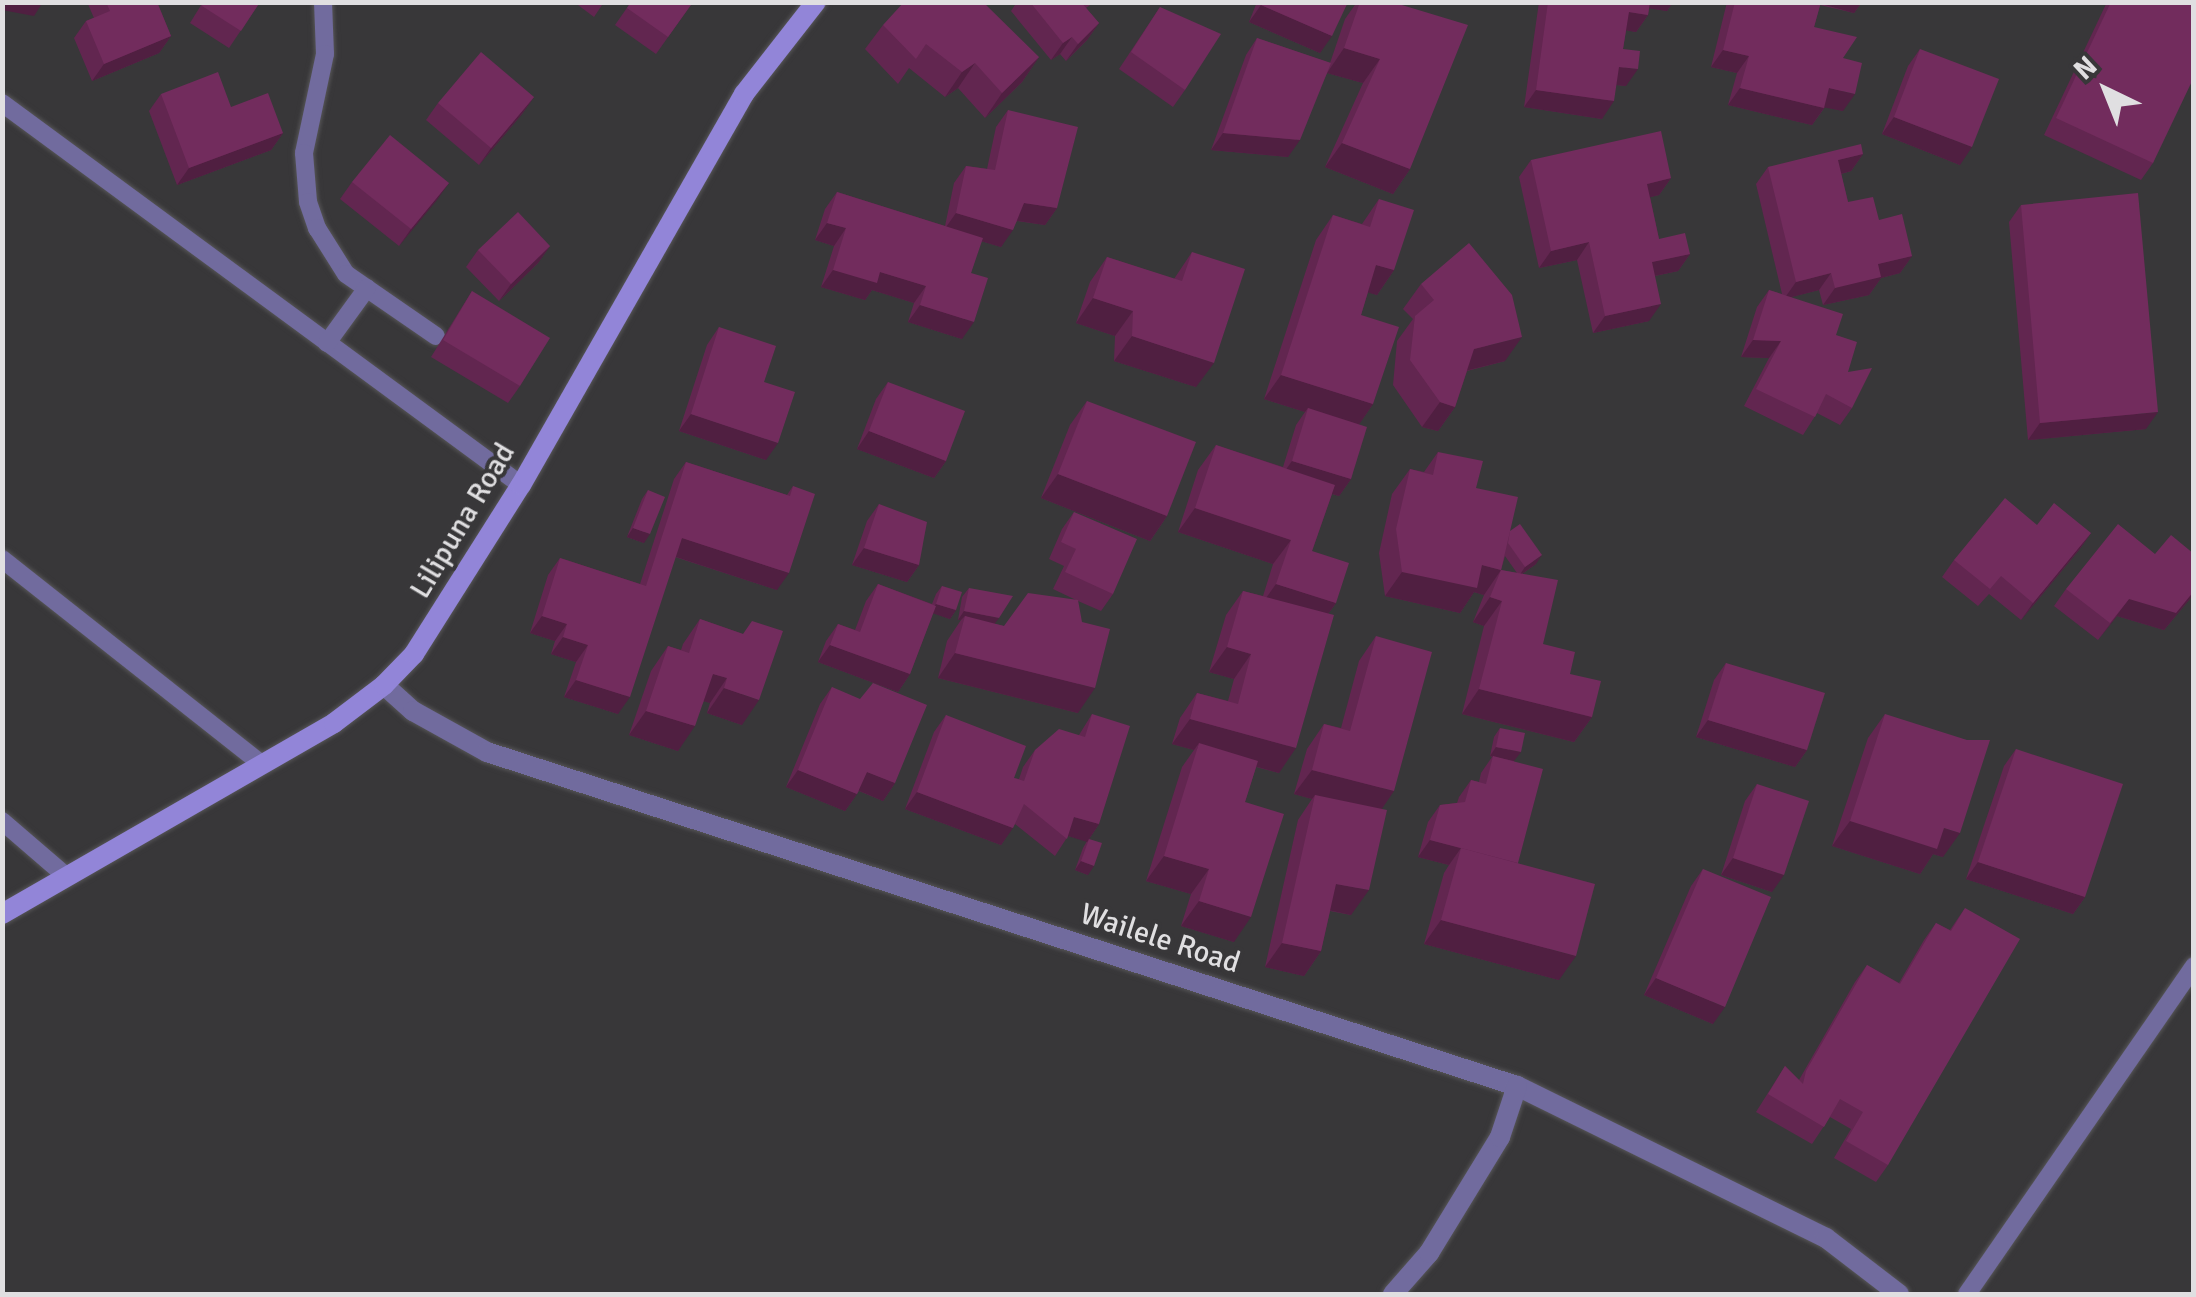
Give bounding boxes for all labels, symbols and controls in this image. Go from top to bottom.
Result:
north arrow [2056,40,2156,140]
text: N [2067,49,2104,87]
street label: Lilipuna Road [403,437,523,605]
street label: Wailele Road [1076,896,1244,982]

